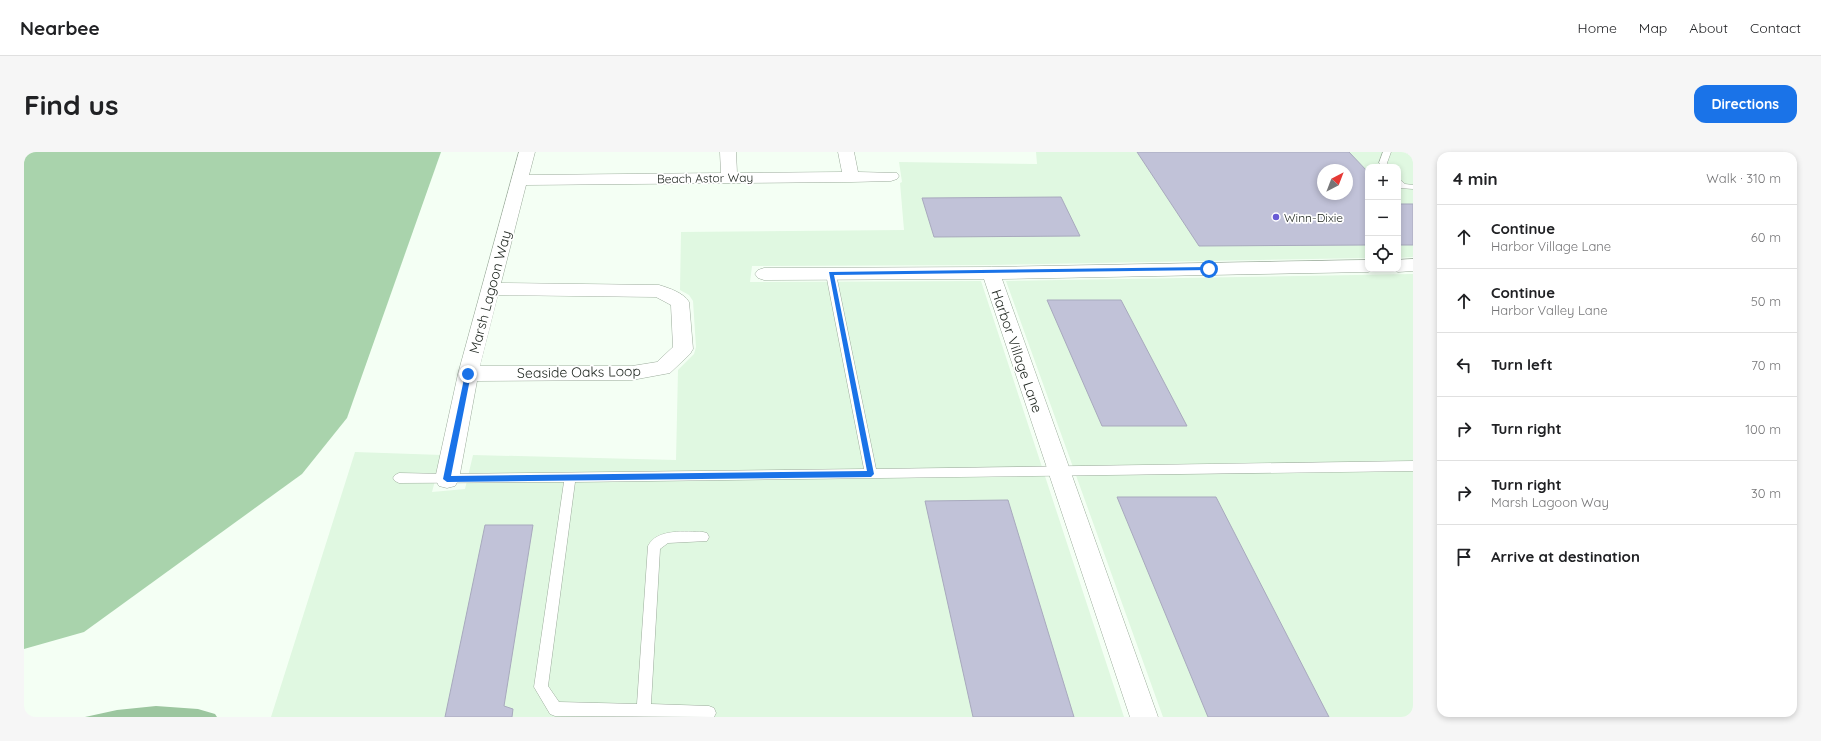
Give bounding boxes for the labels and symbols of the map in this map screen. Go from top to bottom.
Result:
north arrow [1317,164,1353,200]
street label: Beach Astor Way [657,170,753,186]
place label: Winn-Dixie [1284,210,1343,225]
marker: Winn-Dixie [1271,212,1281,222]
street label: Marsh Lagoon Way [465,228,515,356]
route start [1200,260,1218,278]
street label: Harbor Village Lane [987,287,1047,415]
street label: Seaside Oaks Loop [517,362,641,382]
route end [459,365,477,383]

